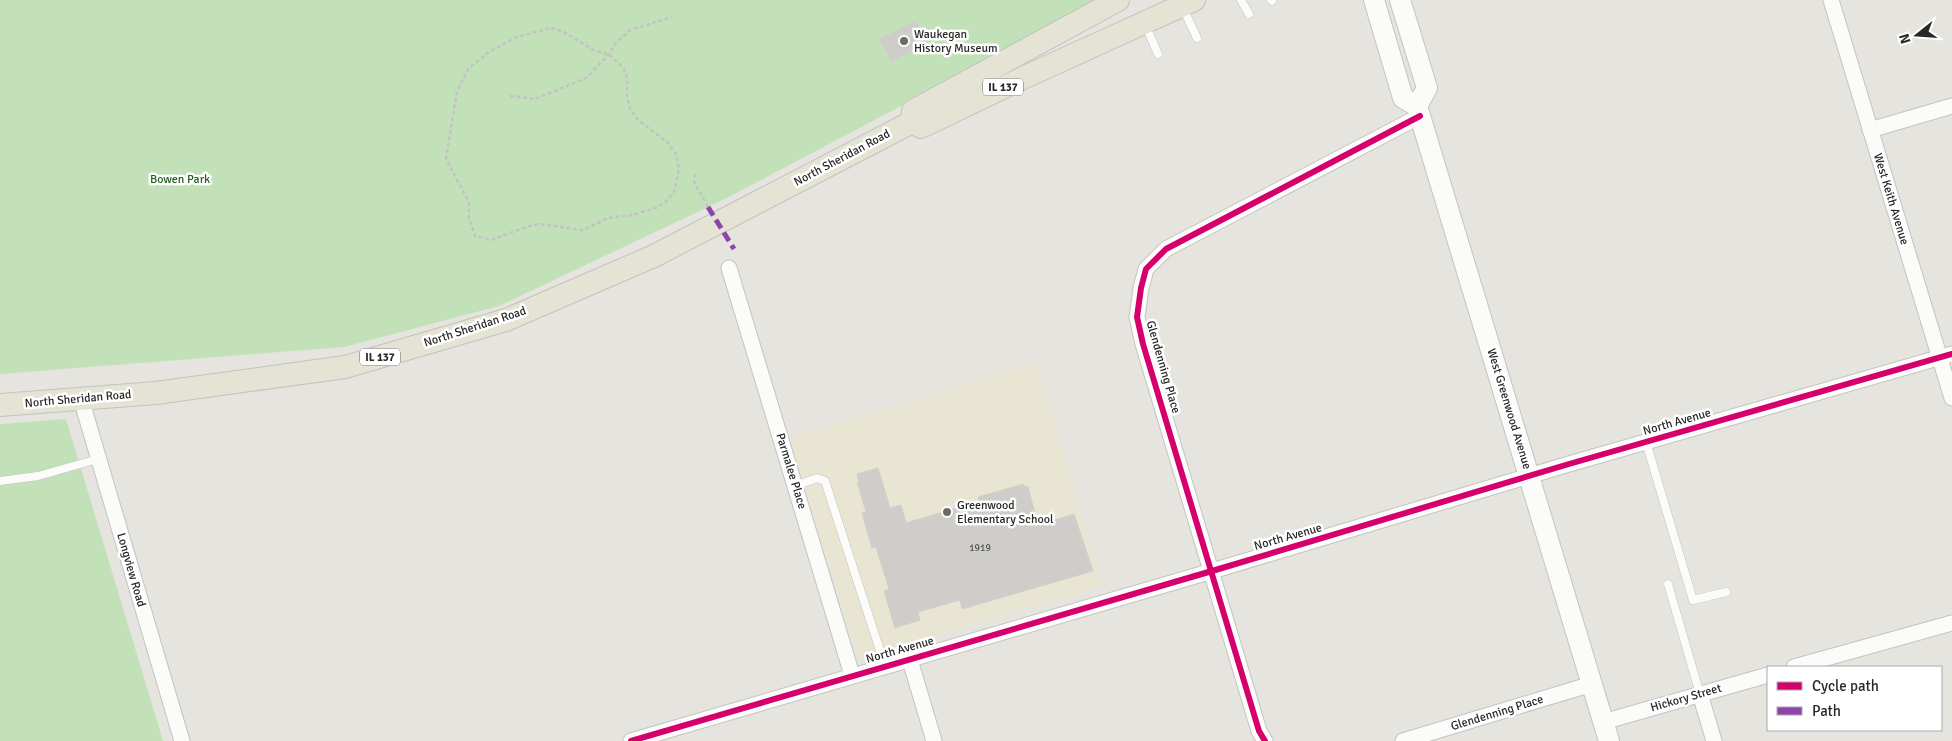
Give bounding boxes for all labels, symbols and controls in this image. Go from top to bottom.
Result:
north arrow [1892,10,1942,60]
place label: Waukegan History Museum [914,27,998,56]
text: N [1895,32,1915,46]
marker: Waukegan History Museum [898,35,910,47]
road number: IL 137 [983,78,1023,95]
street label: North Sheridan Road [791,126,893,190]
street label: West Keith Avenue [1870,151,1912,247]
park label: Bowen Park [150,172,210,187]
street label: North Sheridan Road [422,303,528,351]
street label: Glendenning Place [1143,319,1183,415]
street label: West Greenwood Avenue [1483,347,1535,471]
road number: IL 137 [360,348,400,366]
street label: North Sheridan Road [24,387,132,411]
street label: North Avenue [1641,405,1713,439]
street label: Parmalee Place [772,431,810,511]
place label: Greenwood Elementary School [957,498,1054,527]
marker: Greenwood Elementary School [941,506,953,518]
street label: North Avenue [1252,520,1324,554]
street label: Longview Road [113,531,149,609]
house number: 1919 [969,542,991,554]
street label: North Avenue [864,633,936,667]
legend [1767,666,1942,731]
text: Cycle path [1812,677,1879,695]
street label: Hickory Street [1649,681,1723,715]
street label: Glendenning Place [1449,692,1545,734]
text: Path [1812,702,1841,720]

